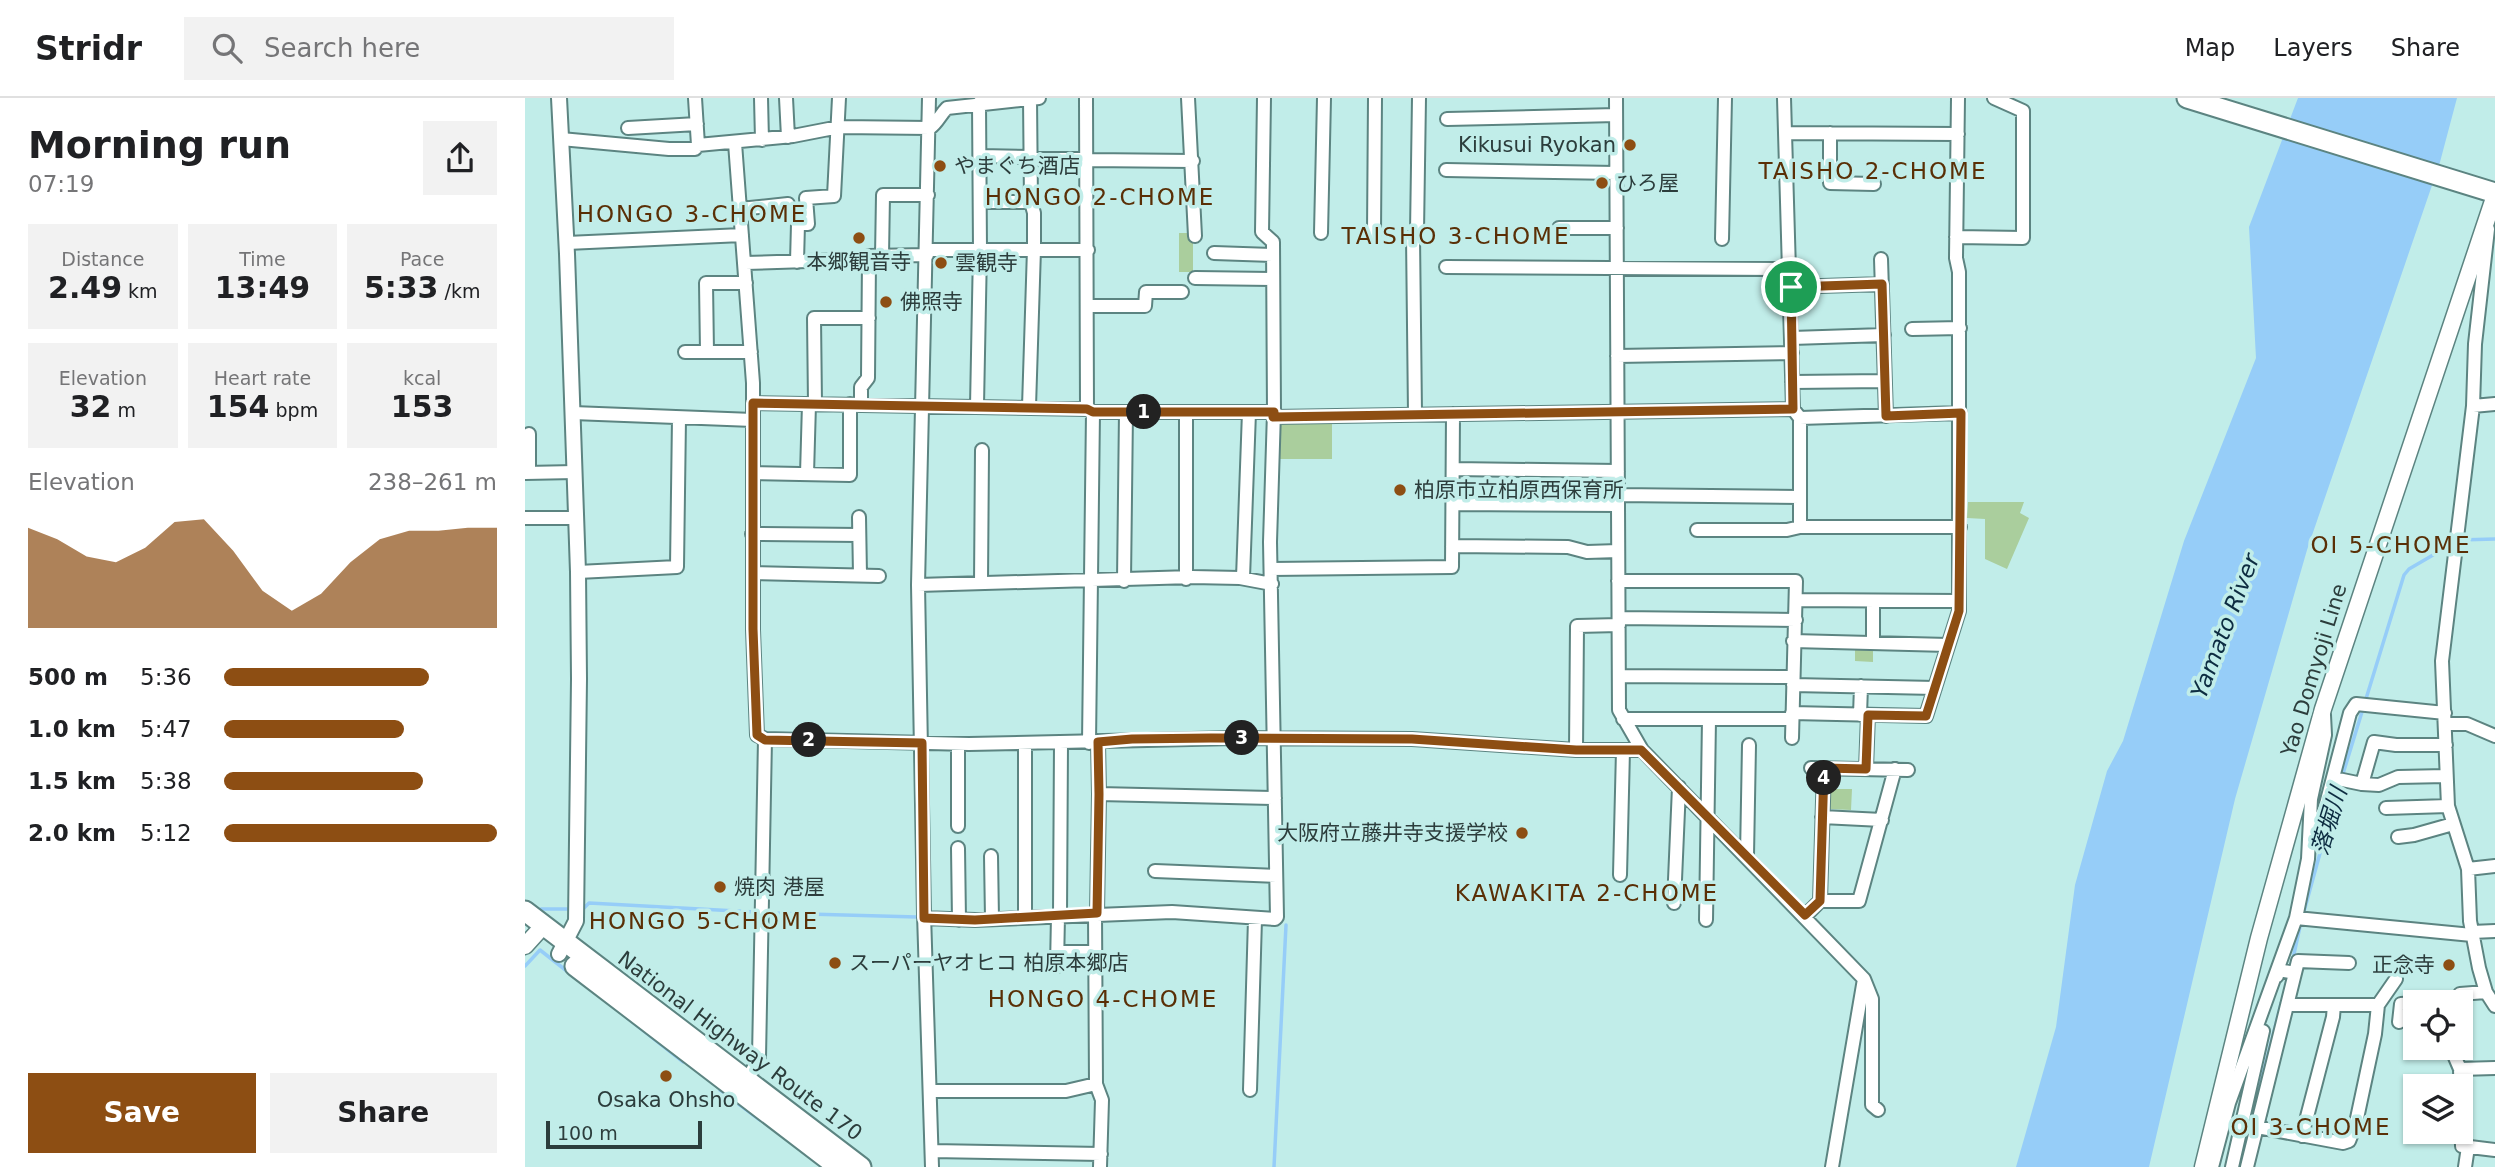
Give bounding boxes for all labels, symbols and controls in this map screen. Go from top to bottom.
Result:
search box [184,17,674,80]
text: Stridr [35,29,142,68]
icon: search [208,29,246,67]
text: Search here [264,33,420,63]
text: Map [2185,34,2235,62]
text: Layers [2273,34,2353,62]
text: Share [2391,34,2460,62]
button: share [423,121,497,195]
text: Morning run [28,123,291,167]
place label: Kikusui Ryokan [1458,133,1616,157]
marker: Kikusui Ryokan [1622,137,1638,153]
place label: やまぐち酒店 [954,154,1080,178]
marker: やまぐち酒店 [932,158,948,174]
district label: TAISHO 2-CHOME [1758,158,1987,184]
text: 07:19 [28,171,94,197]
place label: ひろ屋 [1616,171,1679,195]
marker: ひろ屋 [1594,175,1610,191]
district label: HONGO 2-CHOME [985,184,1215,210]
district label: HONGO 3-CHOME [577,201,807,227]
district label: TAISHO 3-CHOME [1341,223,1570,249]
marker: 本郷観音寺 [851,230,867,246]
text: Distance [61,248,144,270]
text: Time [239,248,286,270]
text: Pace [400,248,444,270]
place label: 本郷観音寺 [807,250,912,274]
place label: 雲観寺 [955,251,1018,275]
marker: 雲観寺 [933,255,949,271]
pin [1761,257,1821,317]
icon: arrive [1772,268,1810,306]
text: 2.49 [48,270,122,305]
text: 13:49 [215,270,310,305]
text: 5:33 [364,270,439,305]
text: km [122,280,158,302]
text: /km [439,280,480,302]
place label: 佛照寺 [900,290,963,314]
marker: 佛照寺 [878,294,894,310]
text: Elevation [59,367,147,389]
text: Heart rate [214,367,311,389]
text: kcal [403,367,441,389]
text: 32 [70,389,111,424]
text: 154 [207,389,269,424]
text: 153 [391,389,453,424]
pin: 1 [1127,394,1161,430]
text: m [111,399,136,421]
text: bpm [269,399,318,421]
text: 1 [1137,400,1150,422]
text: Elevation [28,469,135,495]
text: 238–261 m [368,469,497,495]
place label: 柏原市立柏原西保育所 [1414,478,1624,502]
marker: 柏原市立柏原西保育所 [1392,482,1408,498]
district label: OI 5-CHOME [2311,532,2471,558]
water label: Yamato River [2186,549,2265,702]
street label: Yao Domyoji Line [2276,581,2352,760]
text: 500 m [28,664,108,690]
text: 5:36 [140,664,192,690]
text: 1.0 km [28,716,116,742]
text: 5:47 [140,716,192,742]
pin: 3 [1225,720,1259,756]
pin: 2 [791,722,827,758]
text: 3 [1235,726,1248,748]
text: 2 [802,728,815,750]
pin: 4 [1807,760,1841,796]
text: 4 [1817,766,1830,788]
text: 1.5 km [28,768,116,794]
text: 5:38 [140,768,192,794]
water label: 落堀川 [2306,781,2352,858]
text: 2.0 km [28,820,116,846]
text: 5:12 [140,820,192,846]
place label: 大阪府立藤井寺支援学校 [1277,821,1508,845]
marker: 大阪府立藤井寺支援学校 [1514,825,1530,841]
place label: 焼肉 港屋 [734,875,825,899]
marker: 焼肉 港屋 [712,879,728,895]
district label: KAWAKITA 2-CHOME [1455,880,1719,906]
district label: HONGO 5-CHOME [589,908,819,934]
street label: National Highway Route 170 [613,946,867,1146]
place label: スーパーヤオヒコ 柏原本郷店 [849,951,1128,975]
place label: 正念寺 [2372,953,2435,977]
marker: スーパーヤオヒコ 柏原本郷店 [827,955,843,971]
marker: 正念寺 [2441,957,2457,973]
district label: HONGO 4-CHOME [988,986,1218,1012]
map controls [2403,990,2473,1144]
button: locate [2403,990,2473,1060]
marker: Osaka Ohsho [658,1068,674,1084]
button: Save [28,1073,256,1153]
button: Share [270,1073,497,1153]
button: layers [2403,1074,2473,1144]
place label: Osaka Ohsho [597,1088,735,1112]
district label: OI 3-CHOME [2231,1114,2391,1140]
scale bar [546,1118,702,1150]
text: 100 m [557,1122,618,1144]

